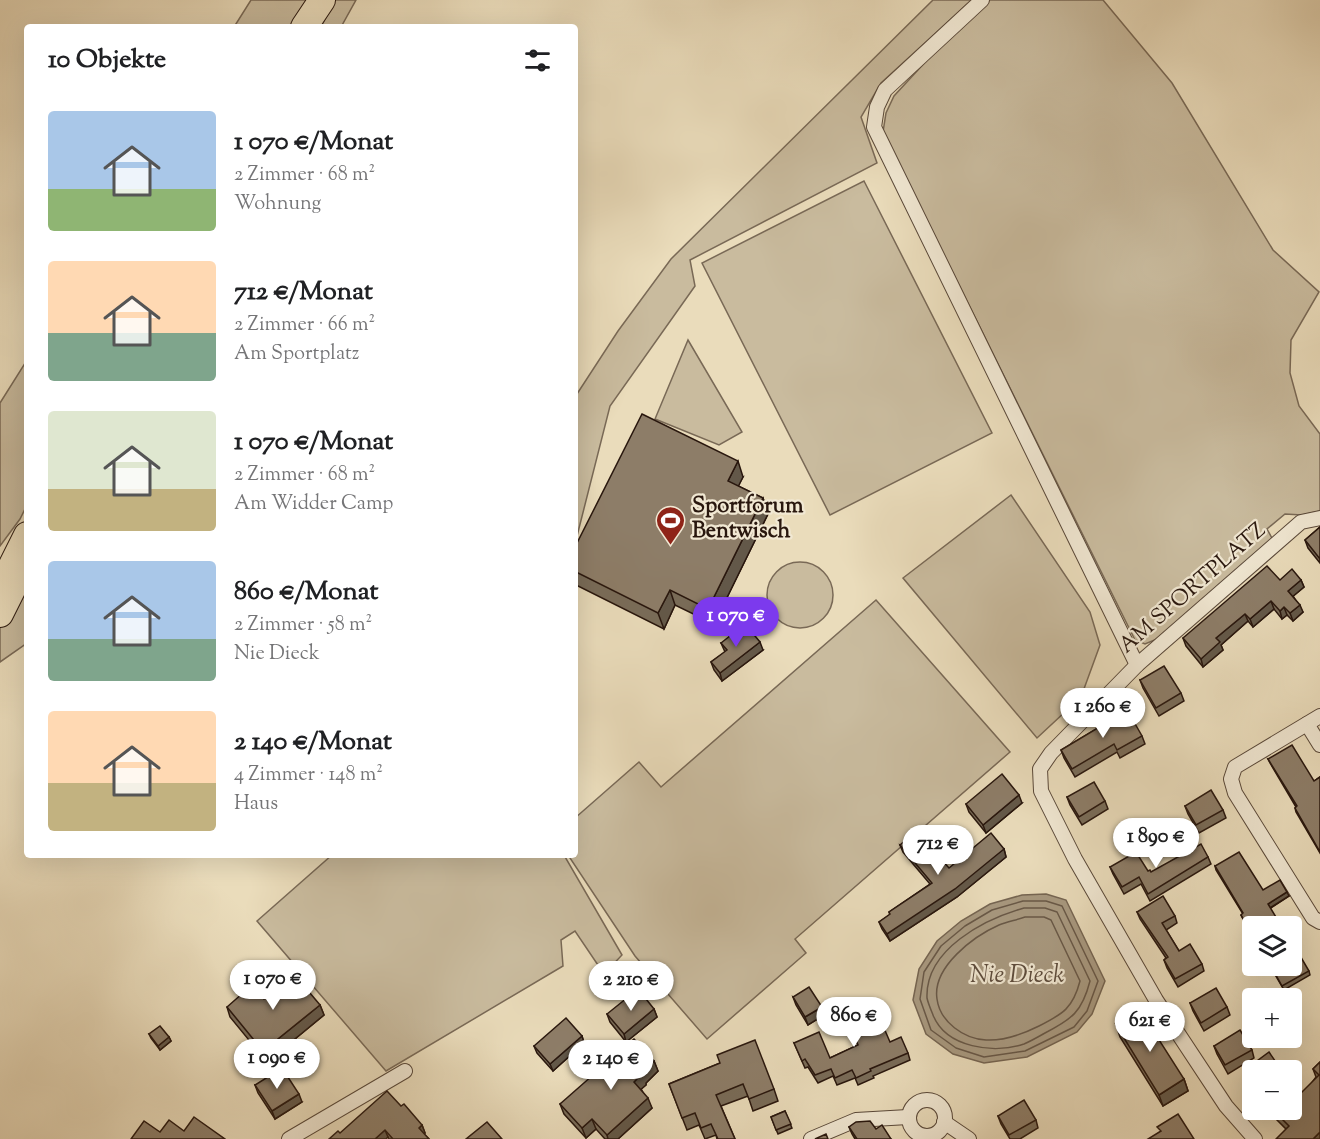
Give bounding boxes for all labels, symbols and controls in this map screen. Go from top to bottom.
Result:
text: 10 Objekte [48,42,166,79]
icon: filters [521,44,554,77]
text: 1 070 €/Monat [234,124,393,161]
icon: home [96,135,168,207]
text: 2 Zimmer · 68 m² [234,161,375,190]
text: Wohnung [234,190,321,219]
text: 712 €/Monat [234,274,373,311]
icon: home [96,285,168,357]
text: 2 Zimmer · 66 m² [234,311,375,340]
text: Am Sportplatz [234,340,359,369]
text: 1 070 €/Monat [234,424,393,461]
icon: home [96,435,168,507]
text: 2 Zimmer · 68 m² [234,461,375,490]
text: Am Widder Camp [234,490,393,519]
place label: Sportforum Bentwisch [692,491,804,548]
sports icon: Sportforum Bentwisch [655,504,687,546]
street label: AM SPORTPLATZ [1112,516,1274,662]
text: 860 €/Monat [234,574,378,611]
icon: home [96,585,168,657]
pin: 1 070 € [681,597,791,648]
text: 1 070 € [707,602,765,631]
text: 2 Zimmer · 58 m² [234,611,372,640]
text: Nie Dieck [234,640,320,669]
pin: 1 260 € [1048,688,1158,739]
text: 1 260 € [1074,693,1132,722]
text: 2 140 €/Monat [234,724,392,761]
icon: home [96,735,168,807]
text: 4 Zimmer · 148 m² [234,761,383,790]
text: Haus [234,790,278,819]
pin: 1 890 € [1101,818,1211,869]
text: 1 890 € [1127,823,1185,852]
pin: 712 € [896,825,980,876]
text: 712 € [917,830,959,859]
map controls [1242,916,1302,1120]
button: layers [1242,916,1302,976]
water label: Nie Dieck [970,959,1064,993]
pin: 1 070 € [218,960,328,1011]
pin: 2 210 € [576,961,686,1012]
text: 1 070 € [244,965,302,994]
text: 2 210 € [603,966,659,995]
button: + [1242,988,1302,1048]
pin: 860 € [812,997,896,1048]
text: 860 € [830,1002,878,1031]
pin: 621 € [1108,1002,1192,1053]
text: 621 € [1129,1007,1171,1036]
pin: 1 090 € [222,1039,332,1090]
pin: 2 140 € [556,1040,666,1091]
text: 1 090 € [248,1044,306,1073]
text: 2 140 € [582,1045,640,1074]
button: − [1242,1060,1302,1120]

